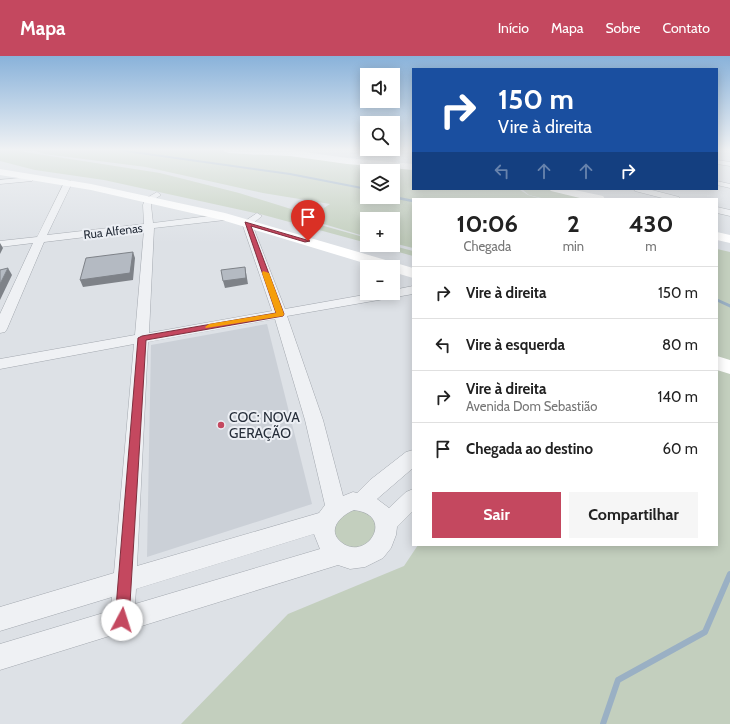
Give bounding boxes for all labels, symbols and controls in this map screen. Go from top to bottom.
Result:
text: Mapa [20,17,66,40]
text: Início [498,19,529,37]
text: Mapa [551,19,583,37]
text: Sobre [605,19,640,37]
text: Contato [662,19,710,37]
map controls [360,68,400,300]
button: sound [360,68,400,108]
text: 150 m [498,82,574,116]
icon: right [432,84,484,136]
button: search [360,116,400,156]
text: Vire à direita [498,116,592,138]
icon: left [491,160,513,182]
icon: ahead [533,160,555,182]
icon: ahead [575,160,597,182]
icon: right [617,160,639,182]
button: layers [360,164,400,204]
pin [291,200,325,241]
icon: arrive [297,206,319,228]
text: 10:06 [457,209,518,238]
text: 2 [567,209,580,238]
text: 430 [629,209,673,238]
button: + [360,212,400,252]
street label: Rua Alfenas [83,220,143,242]
text: Chegada [463,238,511,254]
text: min [563,238,584,254]
text: m [645,238,657,254]
button: − [360,260,400,300]
icon: right [432,282,454,304]
text: Vire à direita [466,284,547,302]
text: 150 m [658,284,698,302]
icon: left [432,334,454,356]
text: Vire à esquerda [466,336,565,354]
text: 80 m [662,336,698,354]
text: Vire à direita [466,380,547,398]
icon: right [432,386,454,408]
text: 140 m [657,388,698,406]
text: Avenida Dom Sebastião [466,398,597,414]
place label: COC: NOVA GERAÇÃO [229,408,300,442]
marker: COC: NOVA GERAÇÃO [216,420,226,430]
icon: arrive [432,438,454,460]
text: Chegada ao destino [466,440,593,458]
text: 60 m [662,440,698,458]
button: Sair [432,492,561,538]
button: Compartilhar [569,492,698,538]
position arrow [101,599,143,641]

